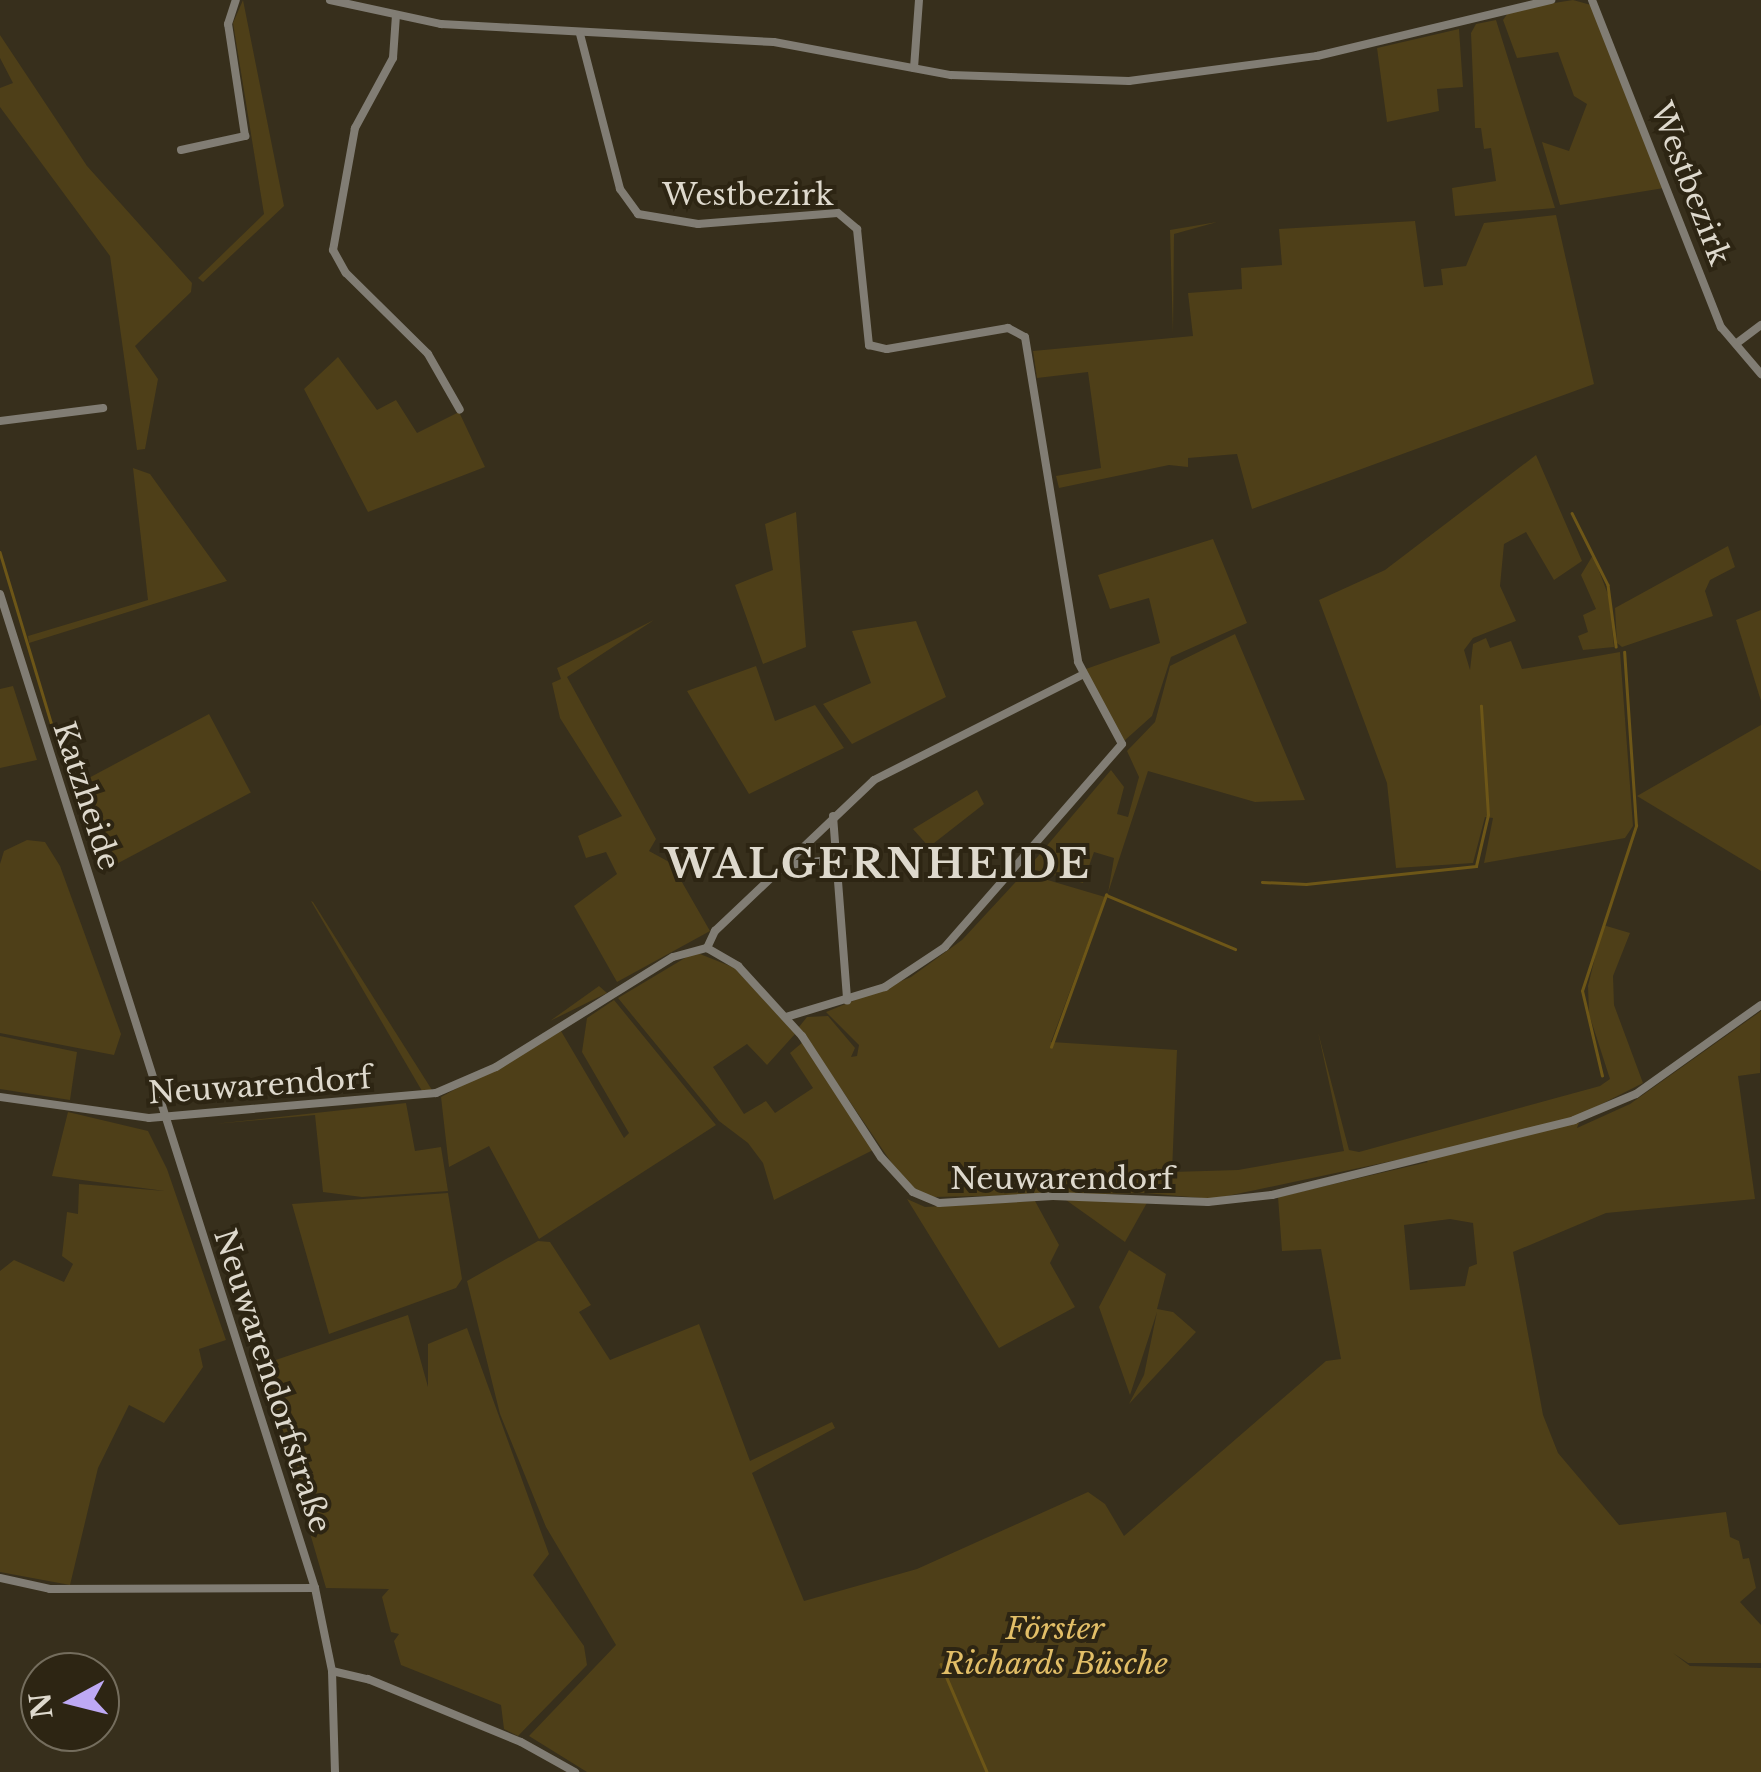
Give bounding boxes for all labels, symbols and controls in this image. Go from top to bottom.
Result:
street label: Westbezirk [1642,97,1738,271]
street label: Westbezirk [662,177,834,213]
street label: Katzheide [45,717,127,875]
district label: WALGERNHEIDE [665,840,1091,888]
street label: Neuwarendorf [147,1060,373,1112]
street label: Neuwarendorf [950,1161,1174,1197]
street label: Neuwarendorfstraße [206,1225,338,1537]
park label: Förster Richards Büsche [942,1611,1168,1682]
north arrow [20,1652,120,1752]
text: N [23,1690,61,1721]

